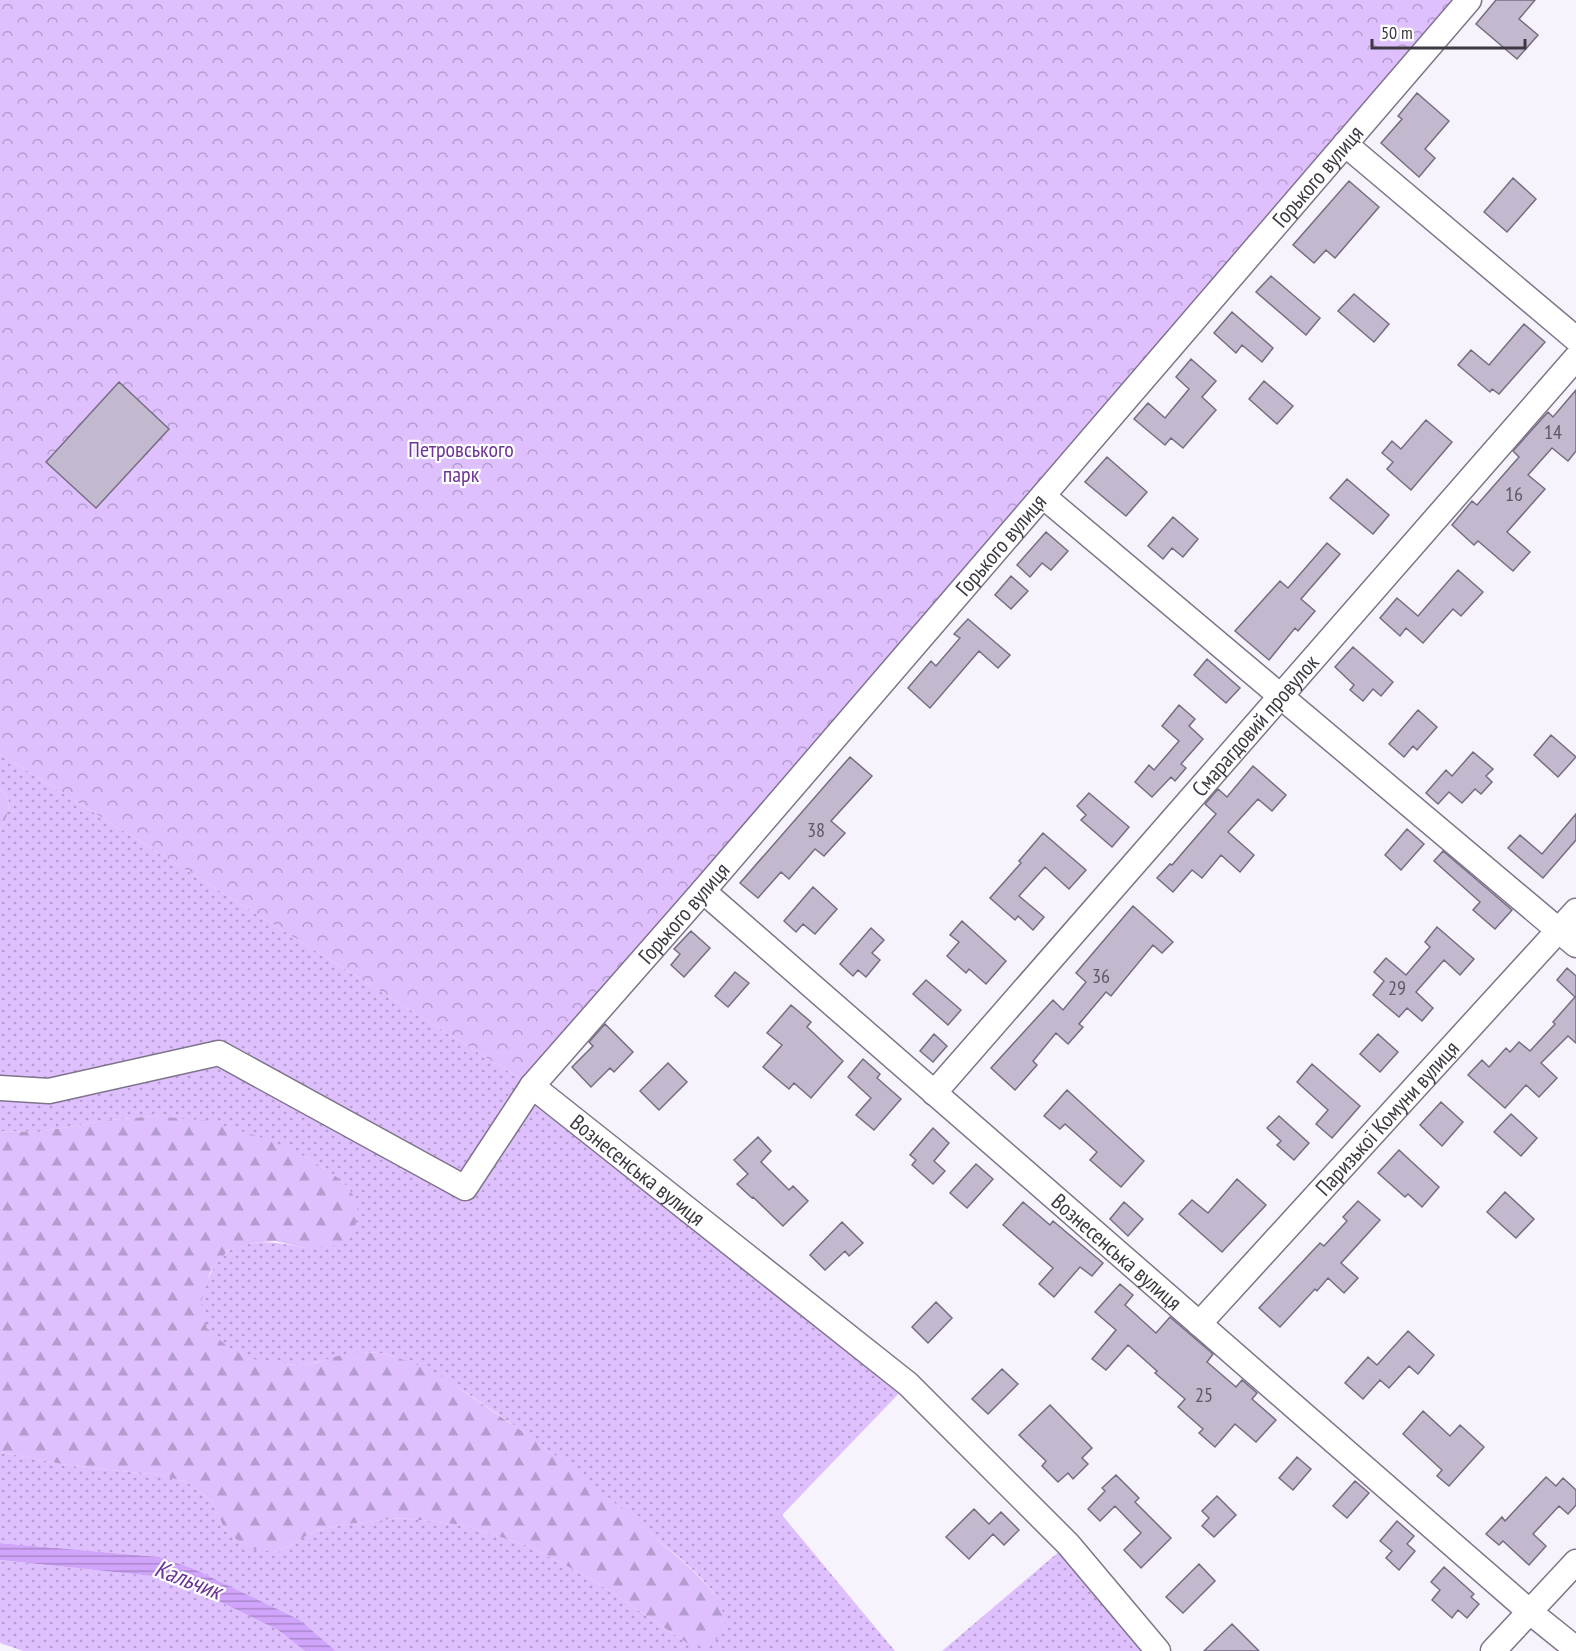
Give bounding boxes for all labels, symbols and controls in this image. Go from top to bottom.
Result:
scale bar [1372,12,1525,50]
text: 50 m [1381,21,1413,44]
street label: Горького вулиця [1266,120,1369,233]
house number: 14 [1544,419,1562,445]
park label: Петровського парк [408,435,514,488]
house number: 16 [1505,481,1523,507]
street label: Горького вулиця [949,488,1052,601]
street label: Смарагдовий провулок [1185,648,1325,802]
house number: 38 [807,817,825,843]
street label: Горького вулиця [632,857,735,969]
house number: 36 [1092,963,1110,989]
house number: 29 [1388,975,1406,1001]
street label: Паризької Комуни вулиця [1309,1035,1465,1201]
street label: Вознесенська вулиця [565,1108,711,1232]
street label: Вознесенська вулиця [1046,1187,1188,1316]
house number: 25 [1195,1382,1213,1408]
water label: Кальчик [150,1553,228,1607]

